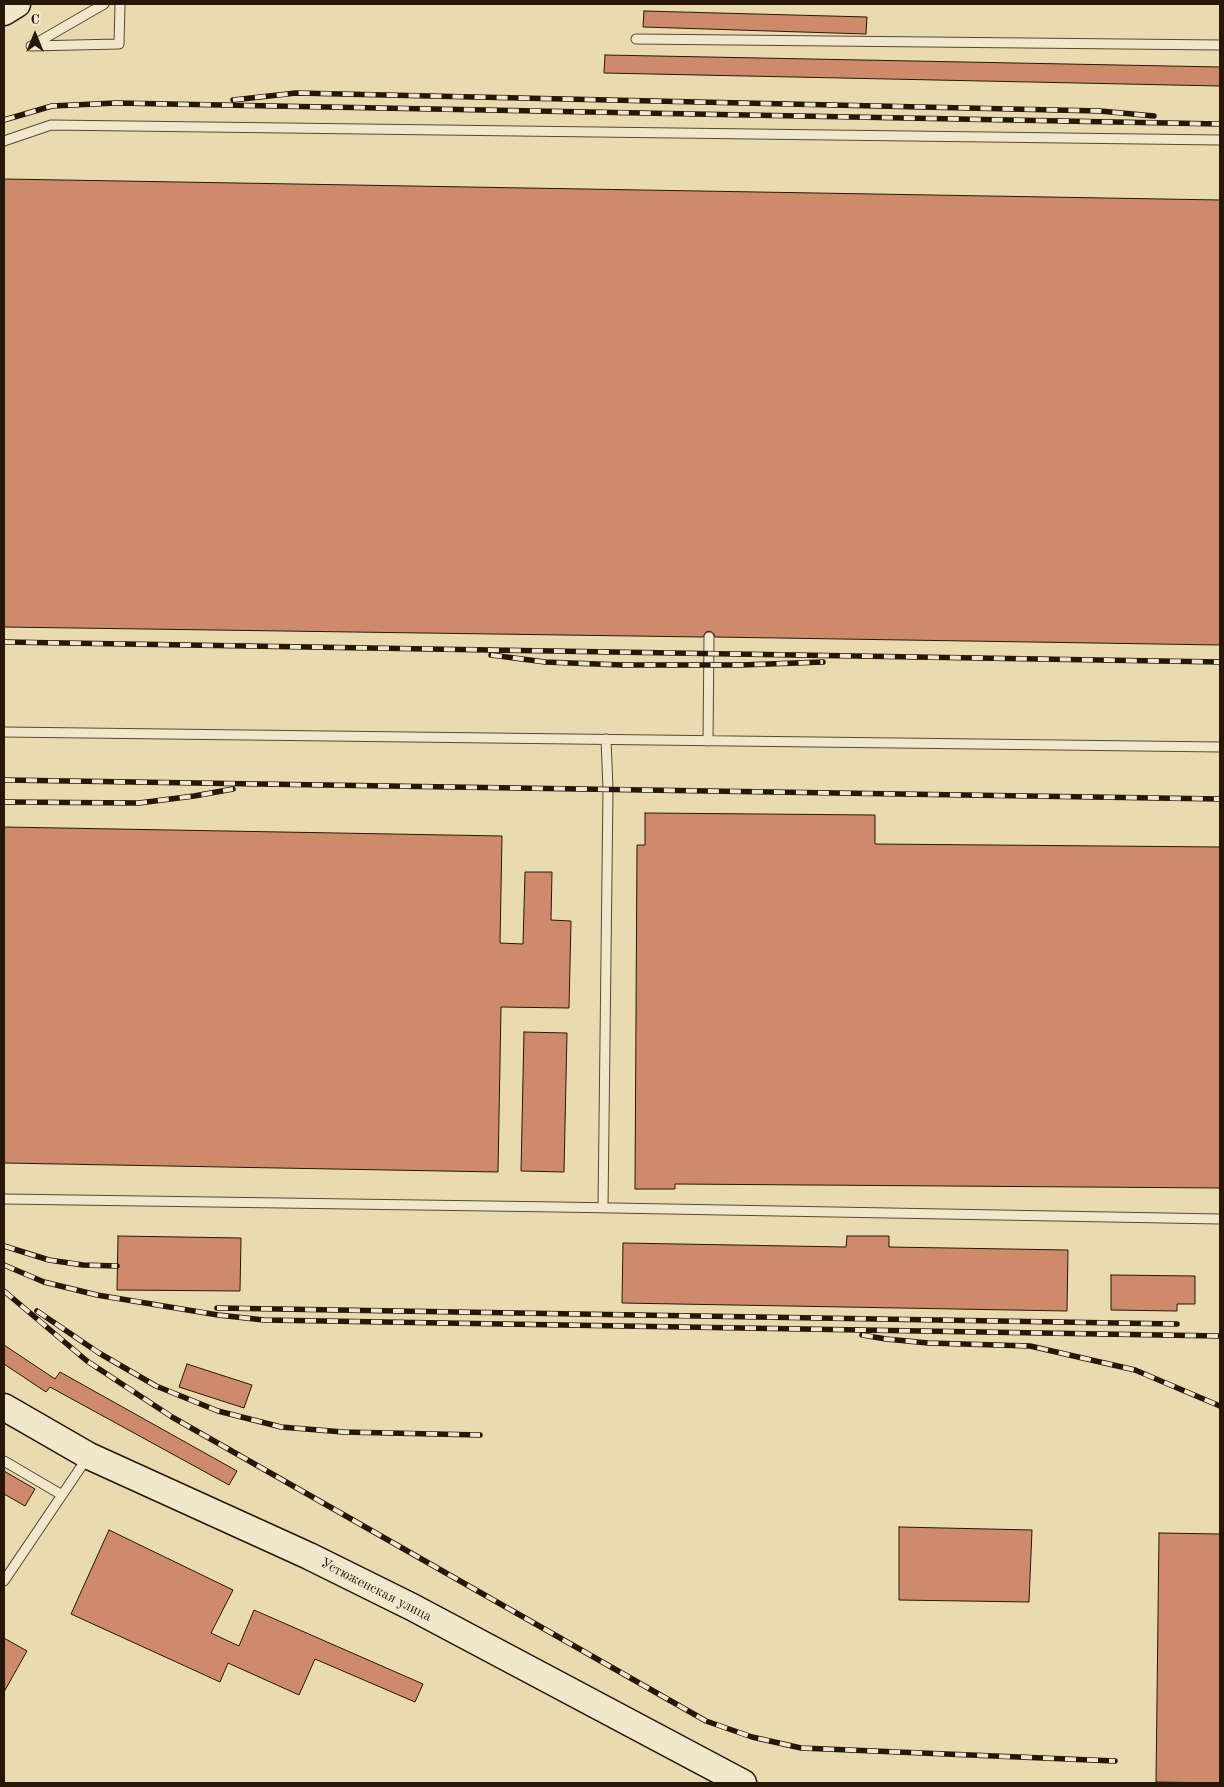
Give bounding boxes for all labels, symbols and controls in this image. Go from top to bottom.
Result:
north arrow [10,10,60,60]
text: С [30,13,40,27]
street label: Устюженская улица [318,1555,434,1625]

